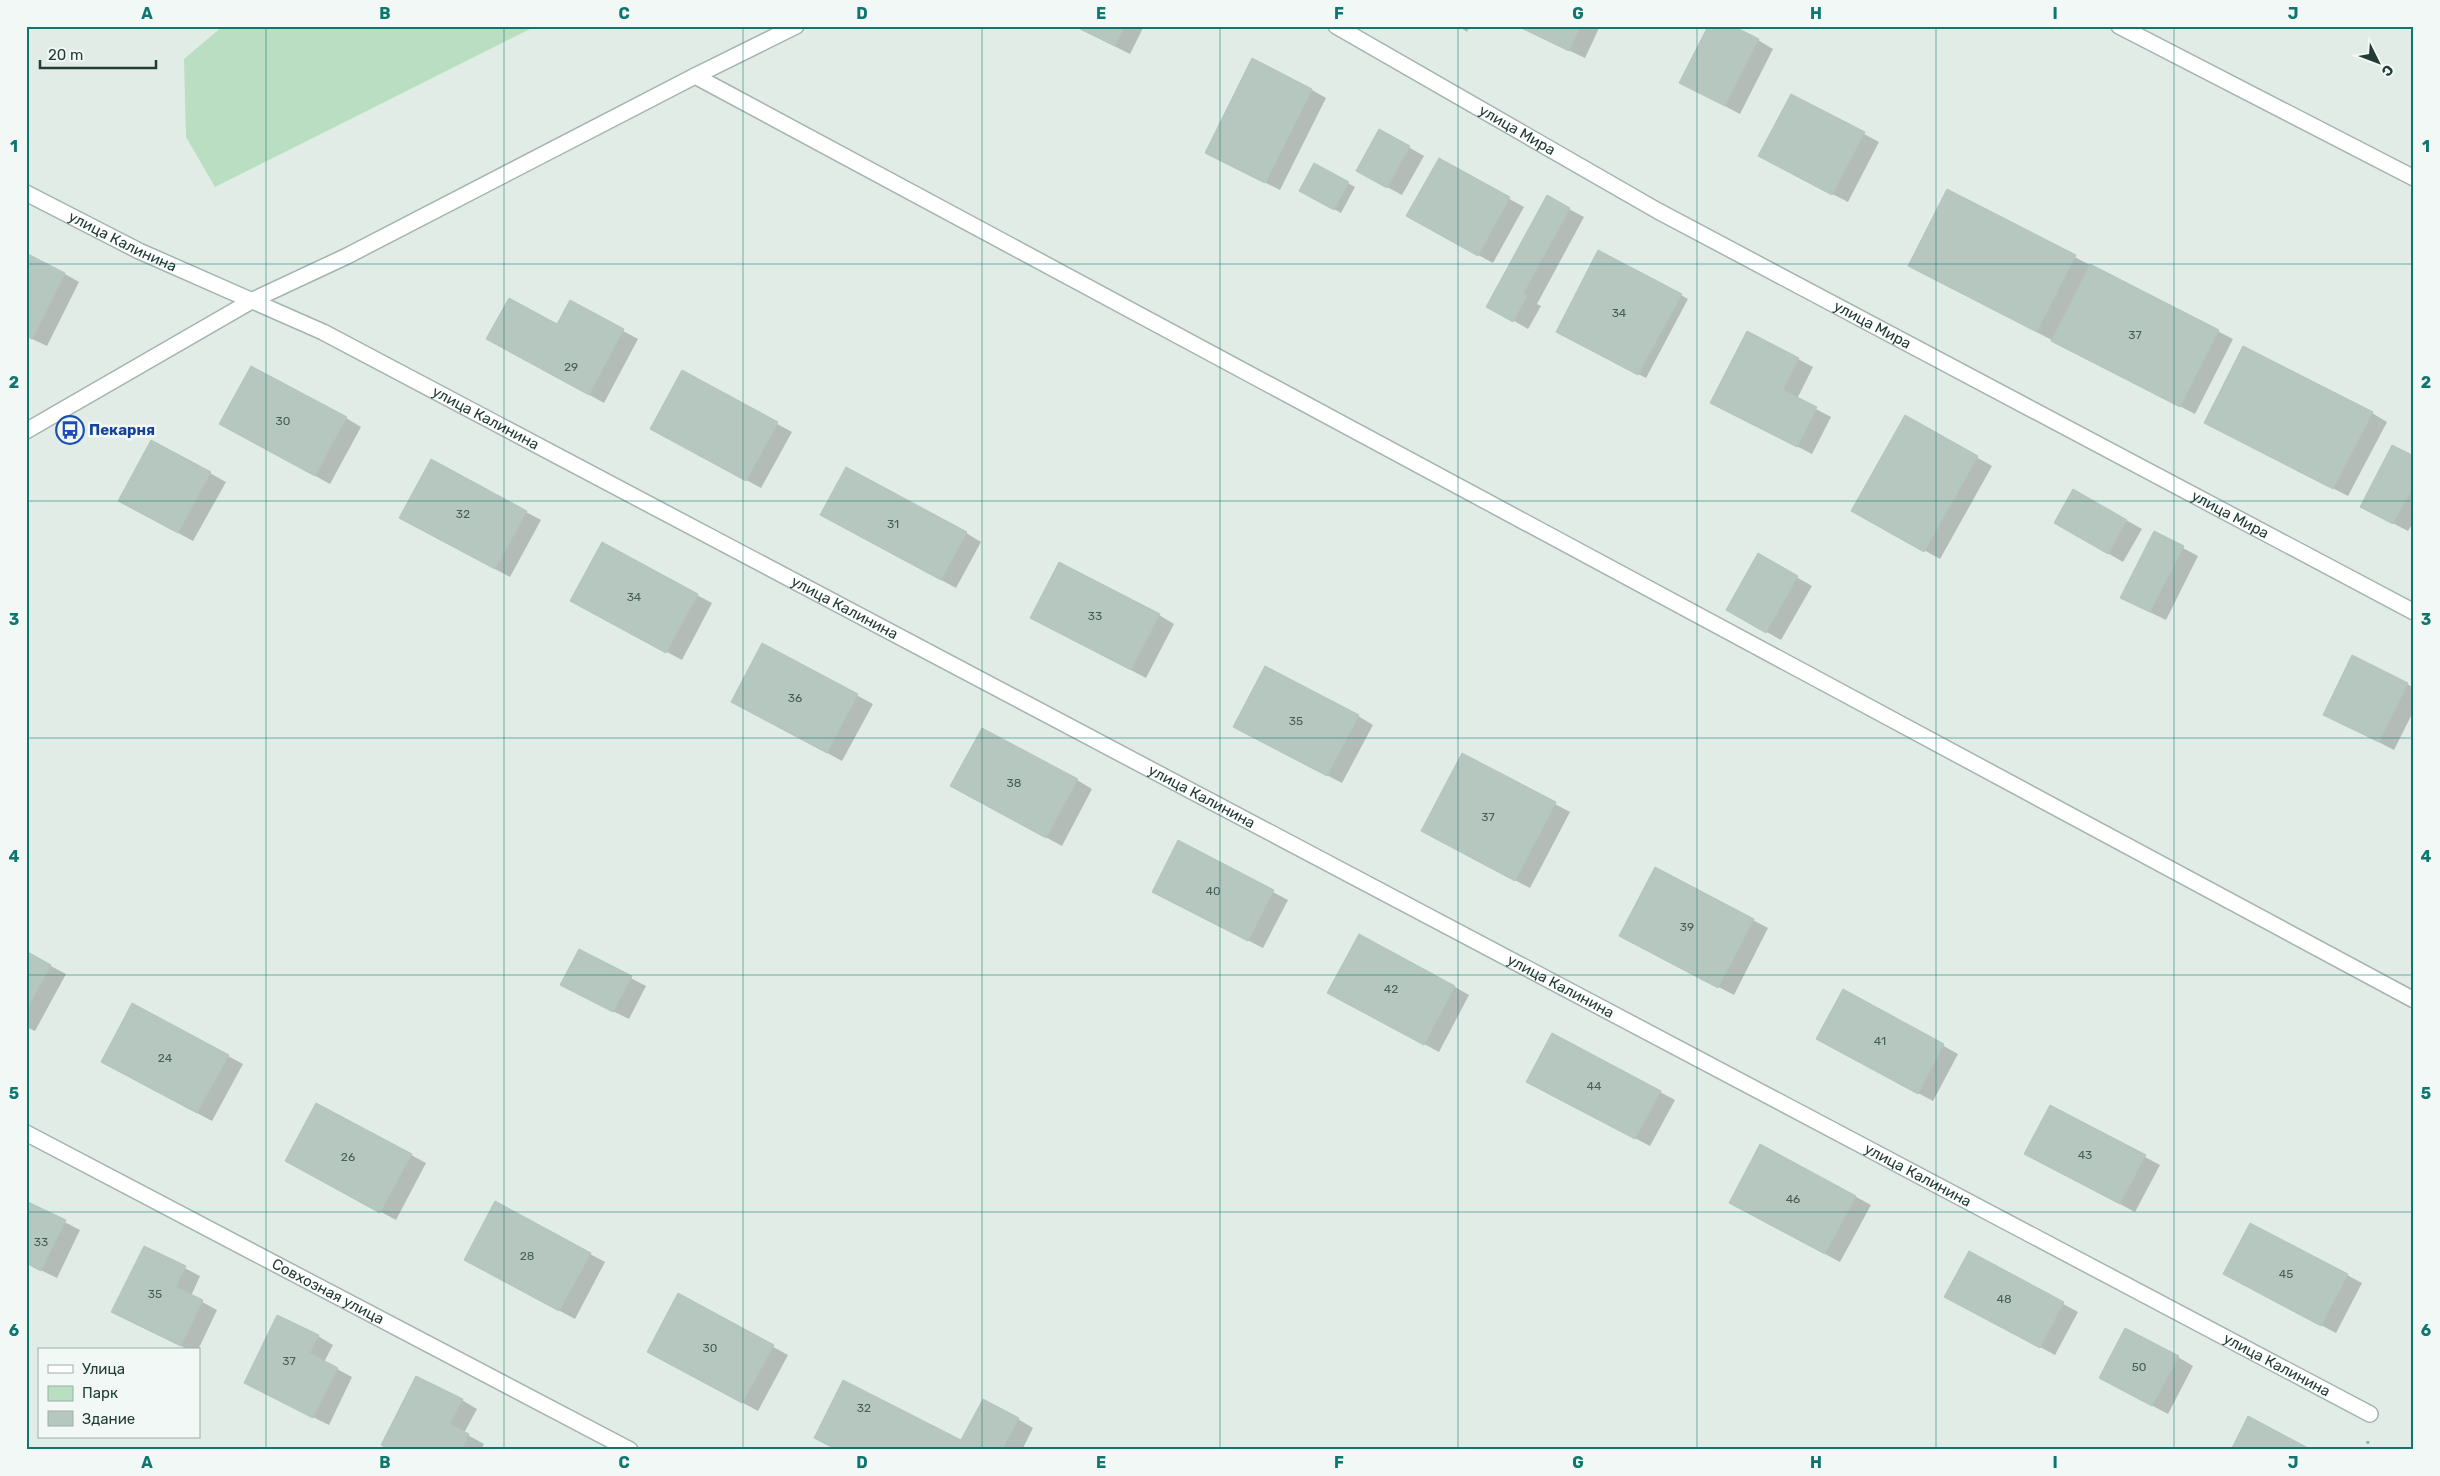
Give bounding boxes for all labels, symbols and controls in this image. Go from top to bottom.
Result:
text: A [141,4,153,23]
text: B [379,4,391,23]
text: C [618,4,630,23]
text: D [856,4,868,23]
text: E [1096,4,1106,23]
text: F [1334,4,1344,23]
text: G [1572,4,1584,23]
text: H [1810,4,1822,23]
text: I [2052,4,2058,23]
text: J [2288,4,2298,23]
scale bar [40,38,156,70]
north arrow [2352,38,2402,88]
text: 20 m [48,46,83,64]
text: С [2378,61,2397,80]
street label: улица Мира [1476,101,1559,159]
text: 1 [10,137,18,156]
text: 1 [2422,137,2430,156]
street label: улица Калинина [65,207,179,275]
street label: улица Мира [1831,297,1914,353]
house number: 34 [1612,306,1627,320]
house number: 37 [2128,328,2142,342]
house number: 29 [564,360,578,374]
text: 2 [9,373,19,392]
text: 2 [2421,373,2431,392]
street label: улица Калинина [429,382,542,454]
house number: 30 [276,414,290,428]
bus stop icon: Пекарня [55,415,85,445]
place label: Пекарня [89,421,155,439]
street label: улица Мира [2188,487,2272,542]
house number: 32 [456,507,470,521]
house number: 31 [887,517,899,531]
street label: улица Калинина [788,572,901,643]
house number: 34 [627,590,642,604]
house number: 33 [1088,609,1102,623]
text: 3 [9,610,19,629]
text: 3 [2421,610,2431,629]
house number: 36 [788,691,802,705]
house number: 35 [1289,714,1303,728]
street label: улица Калинина [1145,761,1258,832]
house number: 38 [1007,776,1021,790]
house number: 37 [1481,810,1495,824]
text: 4 [9,847,20,866]
text: 4 [2421,847,2432,866]
house number: 40 [1205,884,1221,898]
house number: 39 [1680,920,1694,934]
street label: улица Калинина [1504,951,1617,1022]
house number: 42 [1384,982,1398,996]
house number: 41 [1874,1034,1886,1048]
house number: 24 [158,1051,173,1065]
house number: 44 [1587,1079,1602,1093]
text: 5 [9,1084,19,1103]
text: 5 [2421,1084,2431,1103]
street label: улица Калинина [1861,1139,1974,1211]
house number: 43 [2078,1148,2092,1162]
house number: 26 [341,1150,355,1164]
house number: 46 [1786,1192,1800,1206]
house number: 33 [34,1235,48,1249]
house number: 28 [520,1249,534,1263]
street label: Совхозная улица [269,1255,387,1328]
house number: 45 [2279,1267,2293,1281]
house number: 35 [148,1287,162,1301]
house number: 48 [1996,1292,2012,1306]
text: 6 [9,1321,19,1340]
text: 6 [2421,1321,2431,1340]
street label: улица Калинина [2220,1329,2333,1400]
house number: 30 [703,1341,717,1355]
legend [38,1348,200,1438]
house number: 37 [282,1354,296,1368]
text: Улица [82,1360,125,1378]
house number: 50 [2132,1360,2146,1374]
text: Парк [82,1384,118,1402]
house number: 32 [857,1401,871,1415]
text: Здание [82,1410,135,1428]
text: A [141,1453,153,1472]
text: B [379,1453,391,1472]
text: C [618,1453,630,1472]
text: D [856,1453,868,1472]
text: E [1096,1453,1106,1472]
text: F [1334,1453,1344,1472]
text: G [1572,1453,1584,1472]
text: H [1810,1453,1822,1472]
text: I [2052,1453,2058,1472]
text: J [2288,1453,2298,1472]

